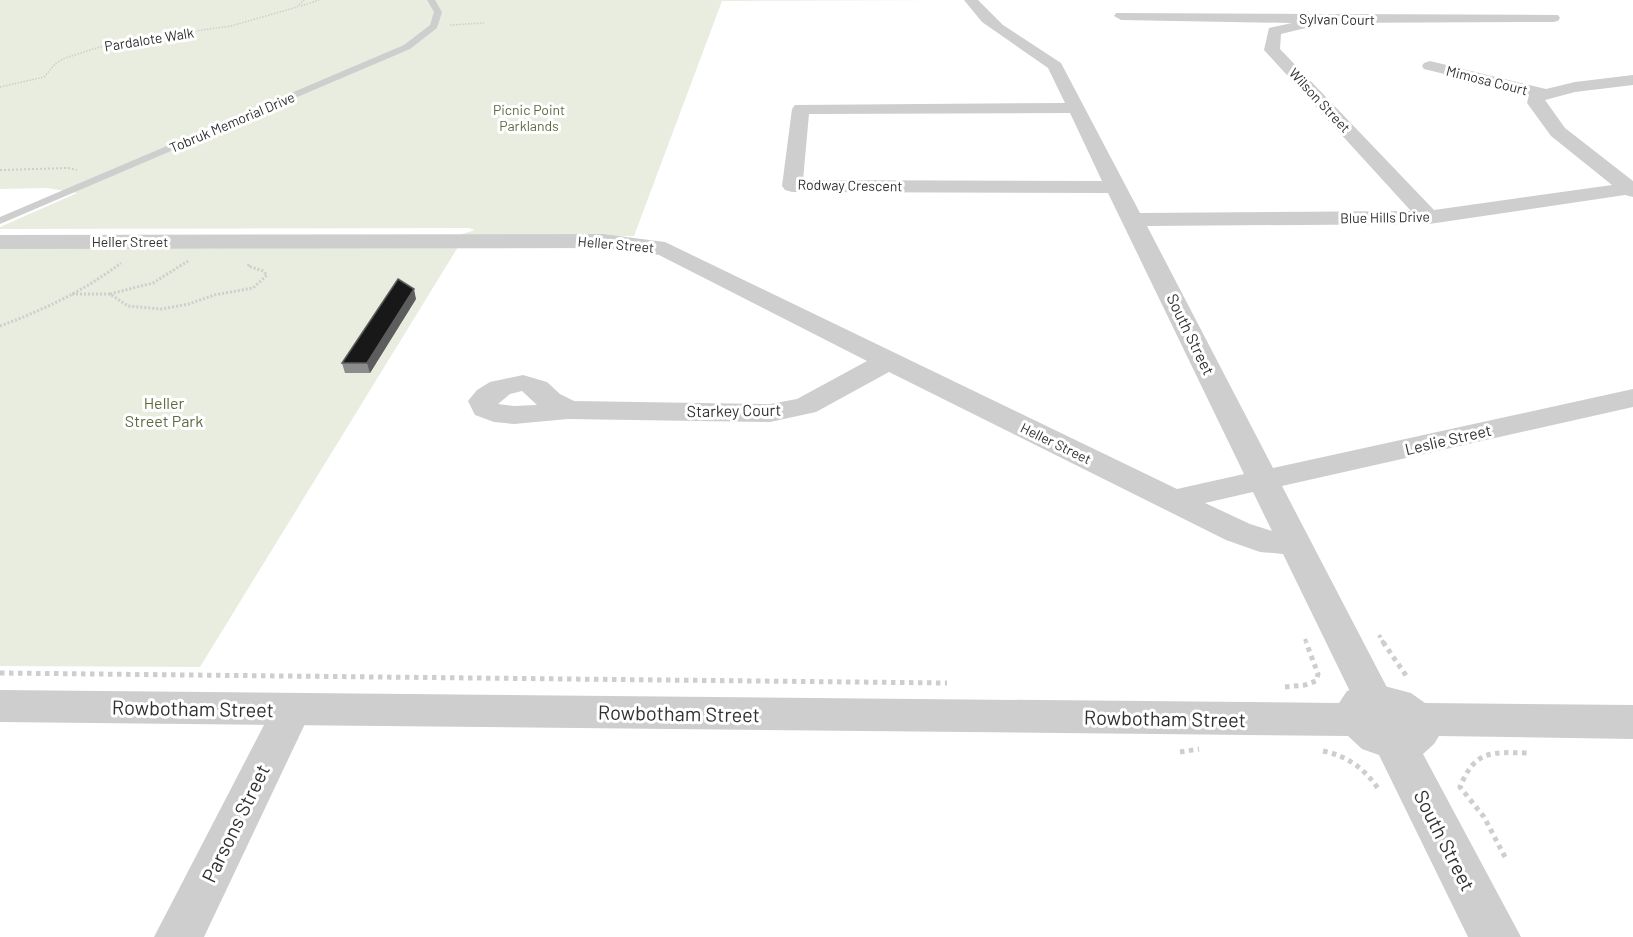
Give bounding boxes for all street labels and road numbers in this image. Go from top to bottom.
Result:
street label: Sylvan Court [1299,10,1375,28]
street label: Pardalote Walk [103,24,195,54]
street label: Mimosa Court [1444,62,1530,98]
street label: Wilson Street [1286,64,1354,136]
street label: Tobruk Memorial Drive [167,88,297,156]
street label: Rodway Crescent [797,176,903,194]
street label: Blue Hills Drive [1340,208,1430,226]
street label: Heller Street [577,232,655,256]
street label: Heller Street [92,233,168,250]
street label: South Street [1163,290,1219,378]
street label: Starkey Court [687,400,781,420]
street label: Heller Street [1018,419,1094,467]
street label: Leslie Street [1403,420,1493,458]
street label: Rowbotham Street [112,695,274,721]
street label: Rowbotham Street [598,700,760,726]
street label: Rowbotham Street [1084,705,1246,731]
street label: Parsons Street [196,760,274,886]
street label: South Street [1409,786,1481,894]

